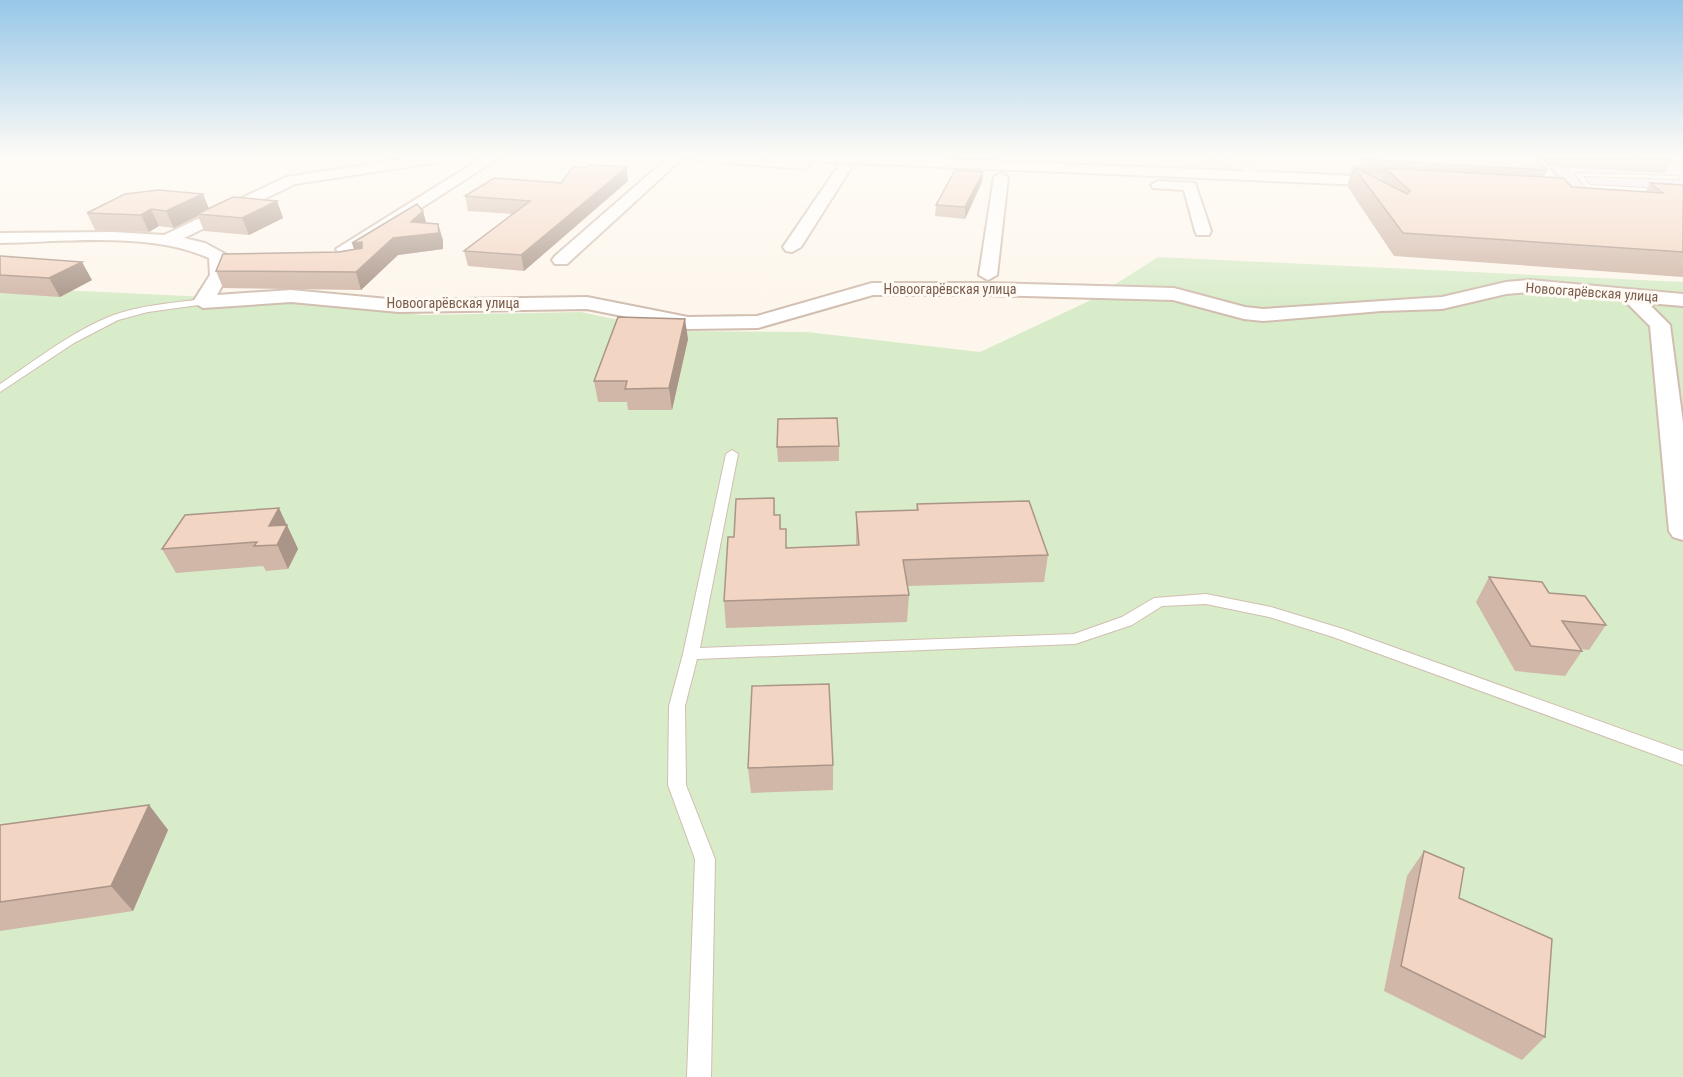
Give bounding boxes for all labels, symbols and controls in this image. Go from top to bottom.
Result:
street label: Новоогарёвская улица [1525,279,1659,305]
street label: Новоогарёвская улица [884,281,1016,297]
street label: Новоогарёвская улица [387,295,519,311]

